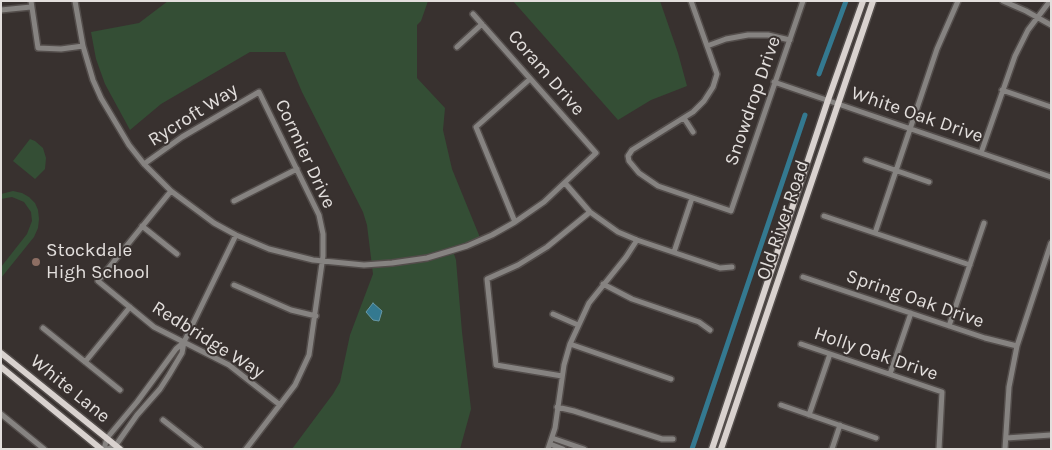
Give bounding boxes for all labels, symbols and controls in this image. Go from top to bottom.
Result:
street label: Coram Drive [503,26,589,120]
street label: Snowdrop Drive [720,33,786,169]
street label: Rycroft Way [144,78,242,152]
street label: White Oak Drive [848,82,986,148]
street label: Cormier Drive [270,96,340,212]
street label: Old River Road [752,157,814,283]
place label: Stockdale High School [46,240,150,284]
marker: Stockdale High School [30,256,42,268]
street label: Spring Oak Drive [843,265,987,333]
street label: Redbridge Way [148,296,268,384]
street label: Holly Oak Drive [811,322,941,386]
street label: White Lane [25,350,115,428]

